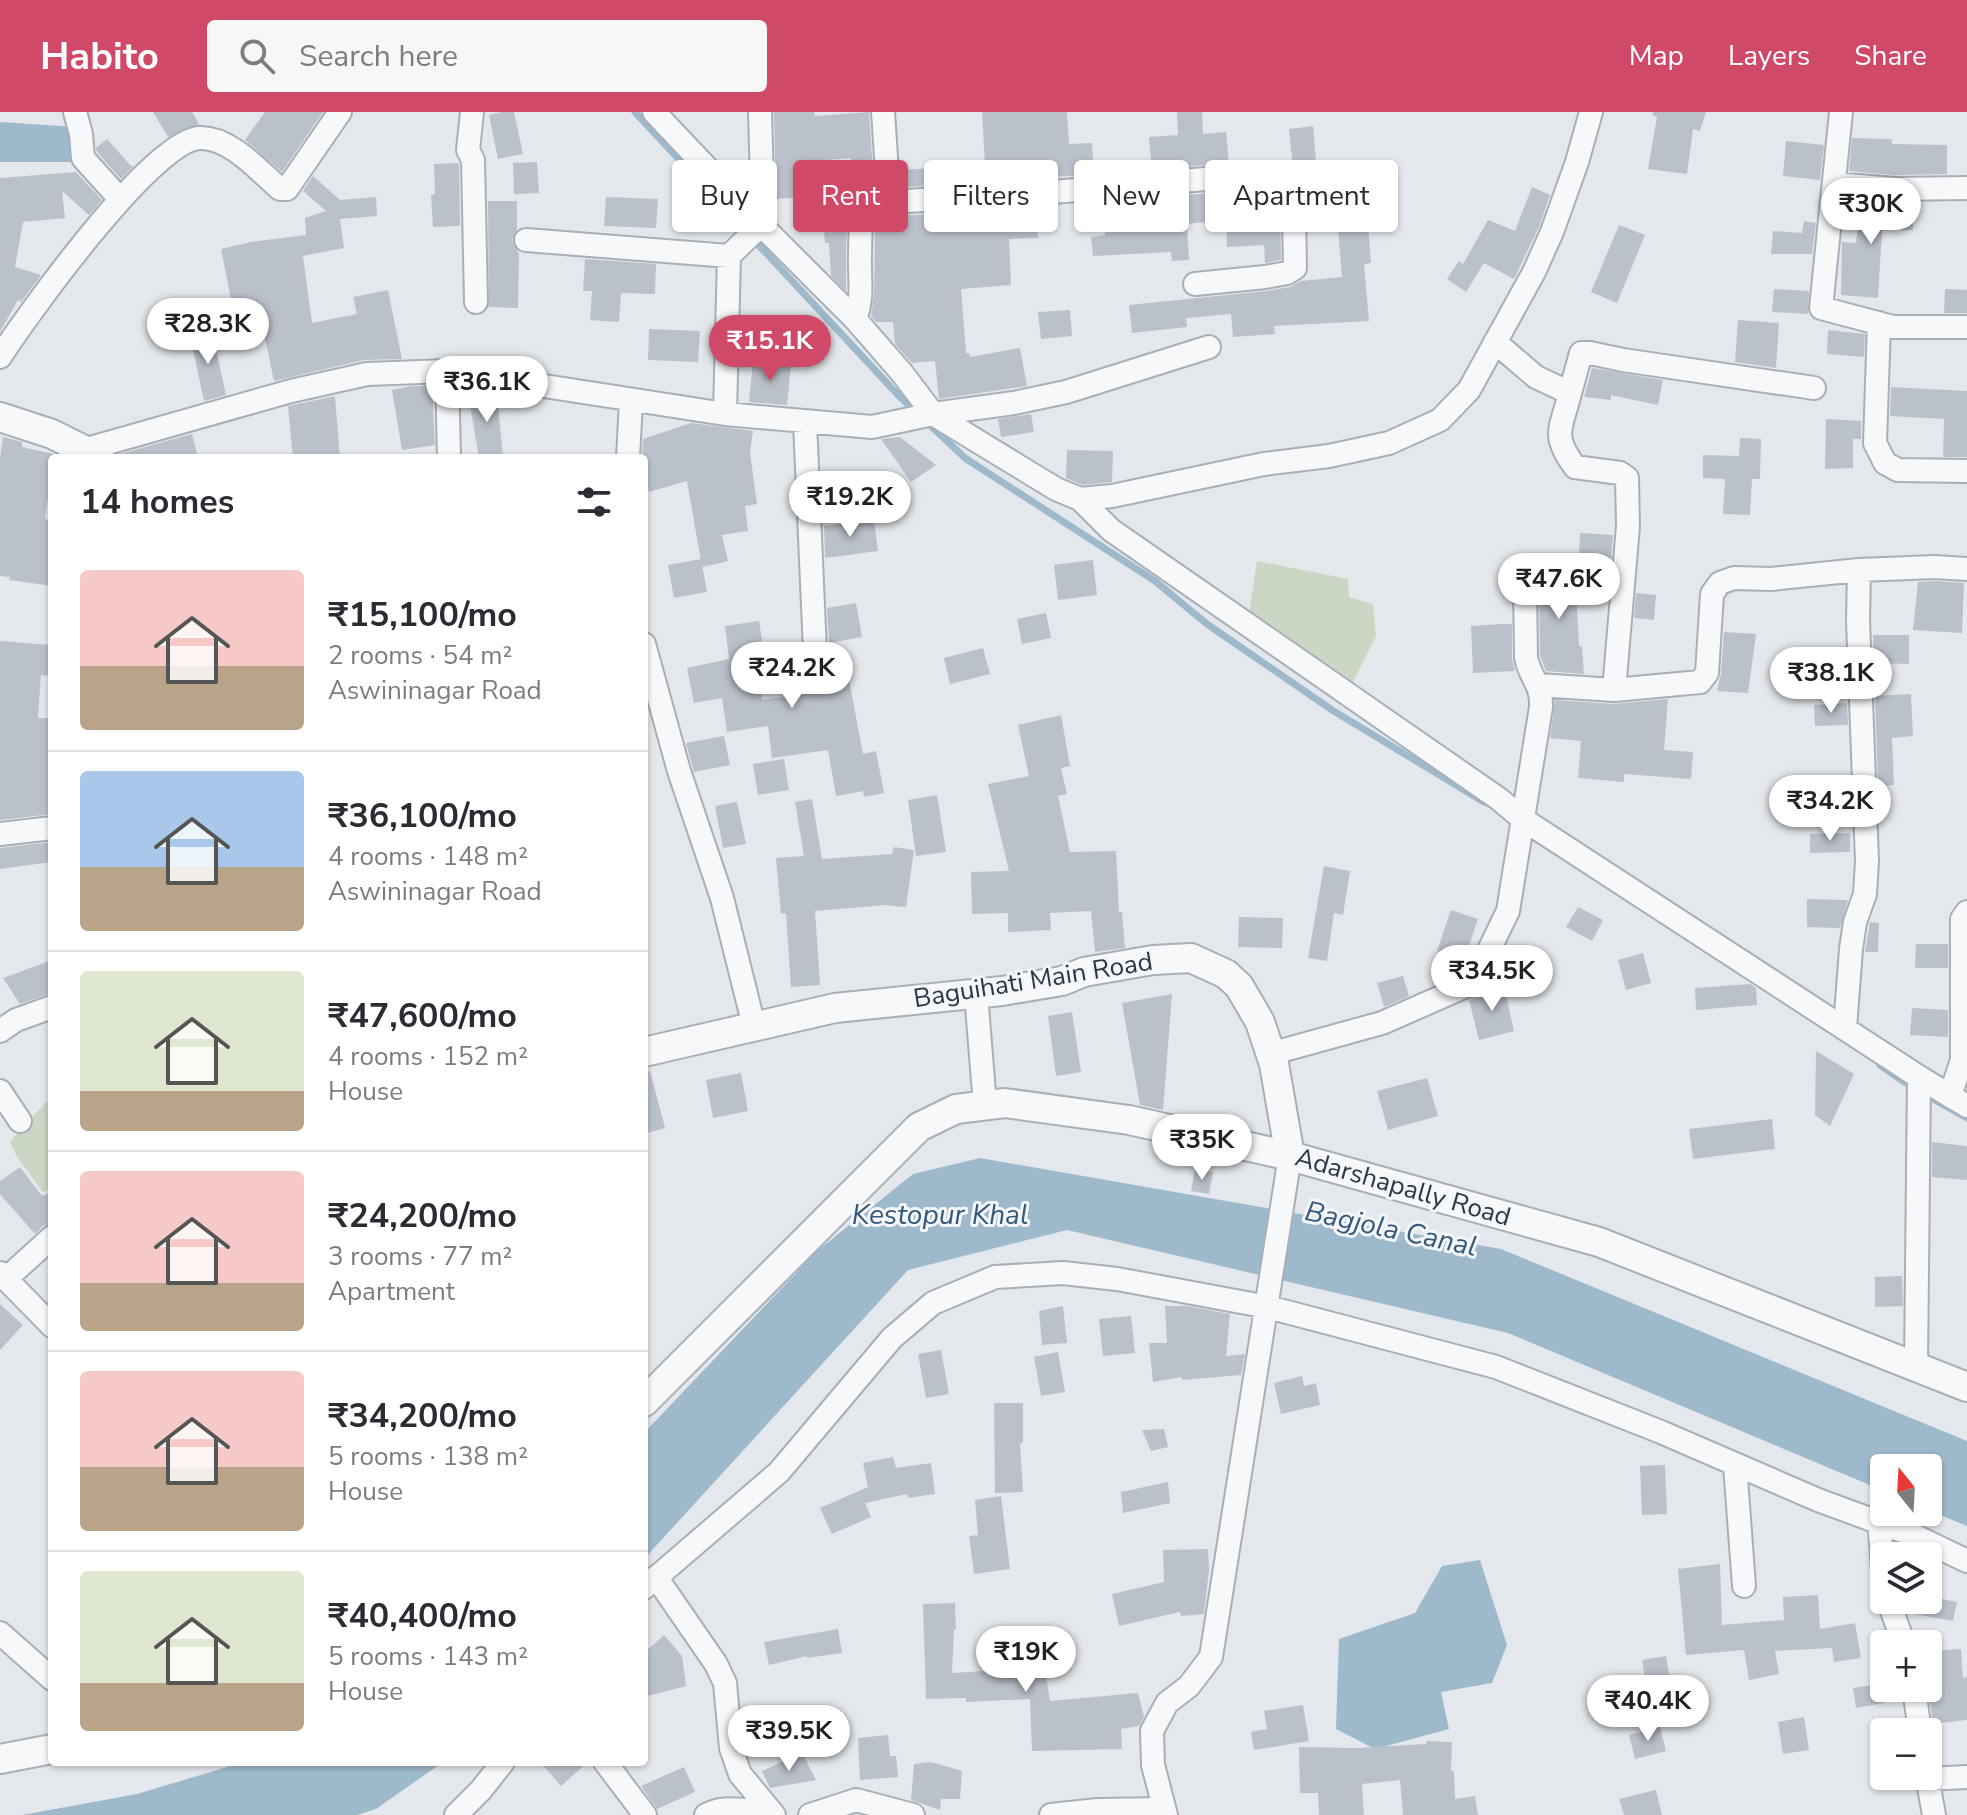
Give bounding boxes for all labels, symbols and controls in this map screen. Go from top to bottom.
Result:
search box [207,20,767,92]
text: Habito [40,31,159,82]
icon: search [235,34,279,78]
text: Search here [299,36,458,77]
text: Map [1629,37,1684,75]
text: Layers [1728,37,1810,75]
text: Share [1854,37,1927,75]
chip: Buy [672,160,777,232]
chip: Rent [793,160,908,232]
chip: Filters [924,160,1058,232]
chip: New [1074,160,1189,232]
chip: Apartment [1205,160,1398,232]
pin: ₹30K [1824,178,1918,246]
text: ₹30K [1839,186,1903,221]
pin: ₹28.3K [143,298,273,366]
text: ₹28.3K [165,306,251,341]
pin: ₹15.1K [705,315,835,383]
text: ₹15.1K [727,323,813,358]
pin: ₹36.1K [422,356,552,424]
text: ₹36.1K [444,364,530,399]
pin: ₹19.2K [785,471,915,539]
text: 14 homes [80,479,234,525]
text: ₹19.2K [807,479,893,514]
icon: filters [572,480,616,524]
pin: ₹47.6K [1494,553,1624,621]
text: ₹47.6K [1516,561,1602,596]
text: ₹15,100/mo [328,592,517,638]
icon: home [144,602,240,698]
text: 2 rooms · 54 m² [328,638,512,673]
pin: ₹24.2K [727,642,857,710]
pin: ₹38.1K [1766,647,1896,715]
text: ₹24.2K [749,650,835,685]
text: ₹38.1K [1788,655,1874,690]
text: Aswininagar Road [328,673,542,708]
pin: ₹34.2K [1765,775,1895,843]
text: ₹34.2K [1787,783,1873,818]
text: ₹36,100/mo [328,793,517,839]
icon: home [144,803,240,899]
text: 4 rooms · 148 m² [328,839,528,874]
text: Aswininagar Road [328,874,542,909]
street label: Baguihati Main Road [911,944,1155,1016]
pin: ₹34.5K [1427,945,1557,1013]
text: ₹34.5K [1449,953,1535,988]
text: ₹47,600/mo [328,993,517,1039]
icon: home [144,1003,240,1099]
text: 4 rooms · 152 m² [328,1039,528,1074]
text: House [328,1074,403,1109]
pin: ₹35K [1155,1114,1249,1182]
text: ₹35K [1170,1122,1234,1157]
street label: Adarshapally Road [1291,1140,1515,1234]
water label: Bagjola Canal [1301,1192,1481,1266]
text: ₹24,200/mo [328,1193,517,1239]
water label: Kestopur Khal [852,1196,1028,1234]
icon: home [144,1203,240,1299]
text: 3 rooms · 77 m² [328,1239,512,1274]
text: Apartment [328,1274,455,1309]
text: ₹34,200/mo [328,1393,517,1439]
icon: home [144,1403,240,1499]
text: 5 rooms · 138 m² [328,1439,528,1474]
north arrow [1870,1454,1942,1526]
map controls [1870,1454,1942,1790]
text: House [328,1474,403,1509]
button: layers [1870,1542,1942,1614]
text: ₹40,400/mo [328,1593,517,1639]
icon: home [144,1603,240,1699]
pin: ₹19K [979,1626,1073,1694]
button: + [1870,1630,1942,1702]
text: ₹19K [994,1634,1058,1669]
text: 5 rooms · 143 m² [328,1639,528,1674]
text: House [328,1674,403,1709]
pin: ₹40.4K [1583,1675,1713,1743]
text: ₹40.4K [1605,1683,1691,1718]
pin: ₹39.5K [724,1705,854,1773]
text: ₹39.5K [746,1713,832,1748]
button: − [1870,1718,1942,1790]

